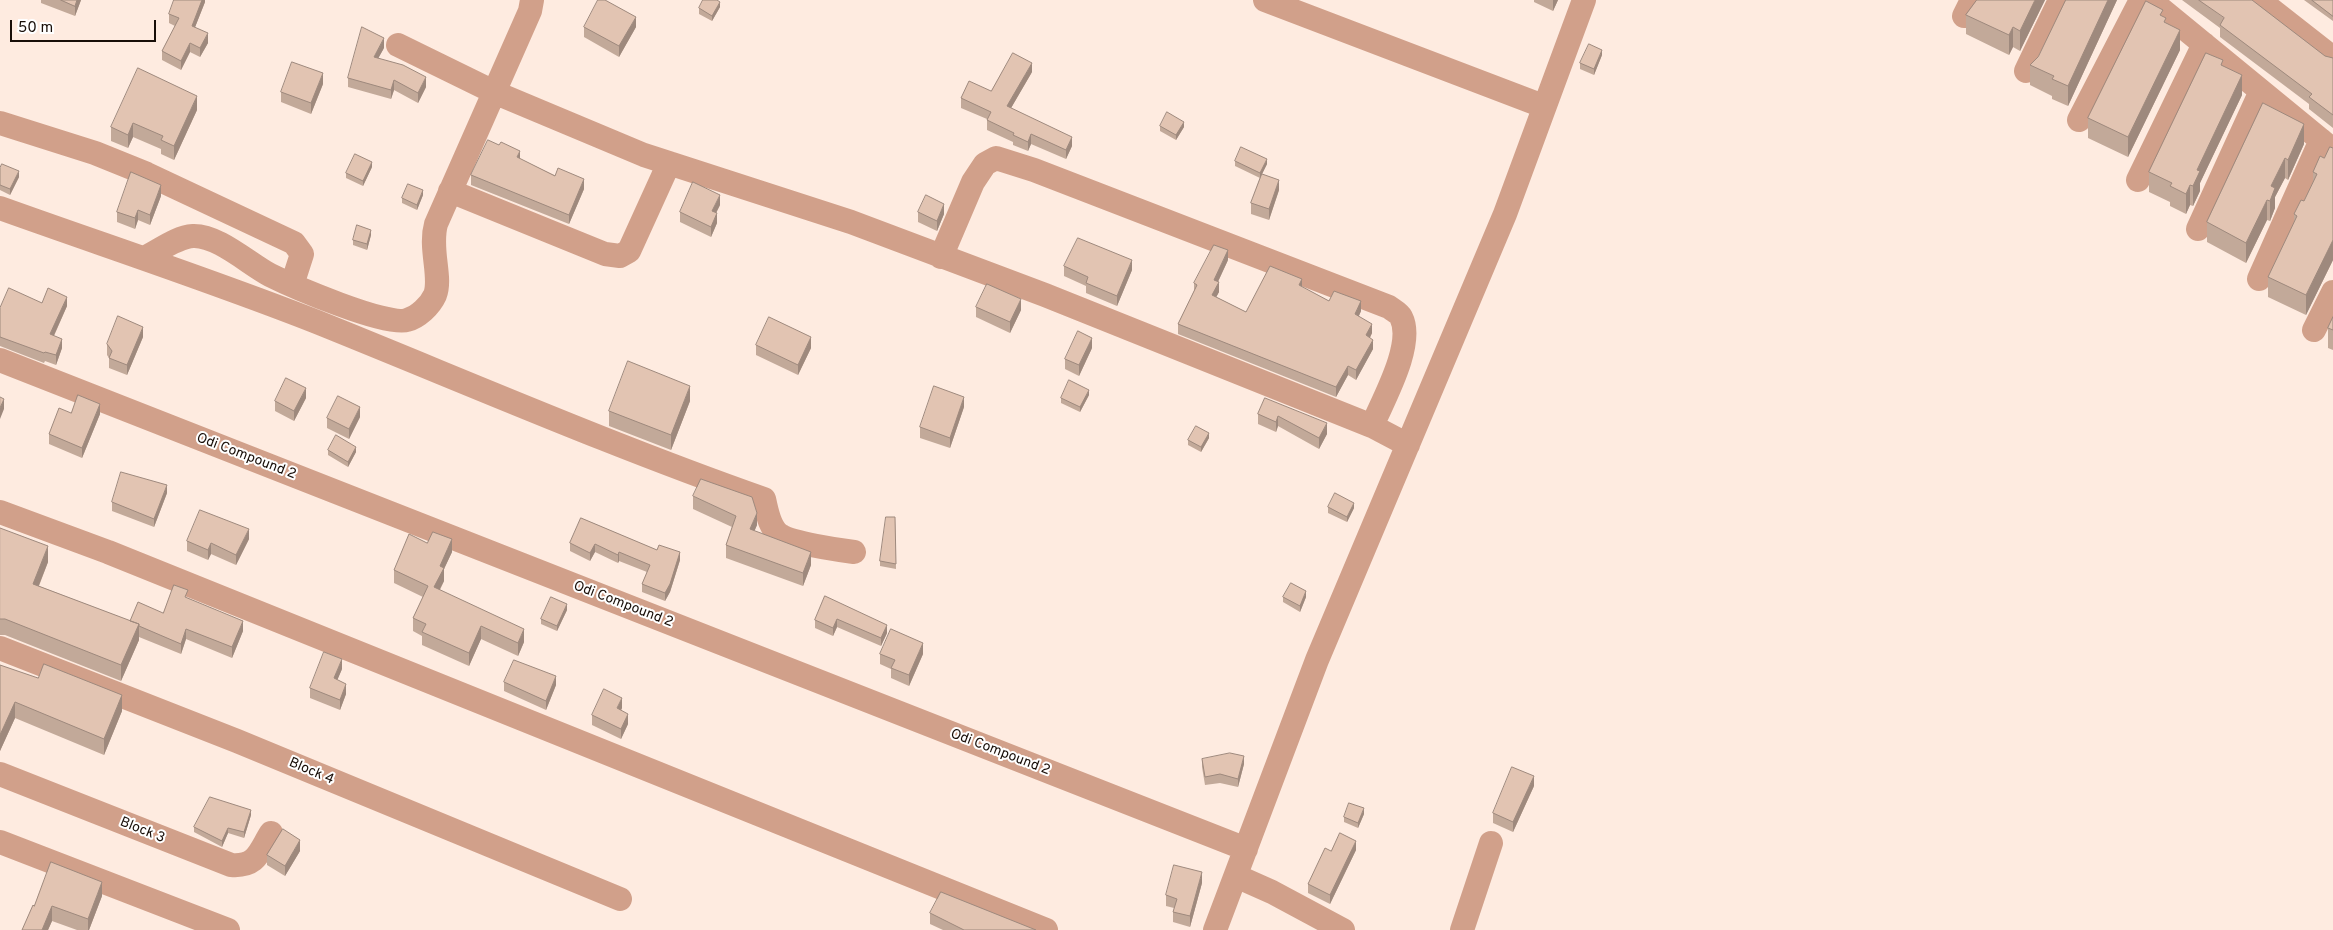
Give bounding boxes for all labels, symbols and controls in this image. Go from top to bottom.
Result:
scale bar [12,10,159,42]
text: 50 m [18,19,53,38]
street label: Odi Compound 2 [194,430,298,484]
street label: Odi Compound 2 [571,578,675,632]
street label: Odi Compound 2 [948,726,1052,780]
street label: Block 4 [286,755,336,789]
street label: Block 3 [117,814,167,848]

